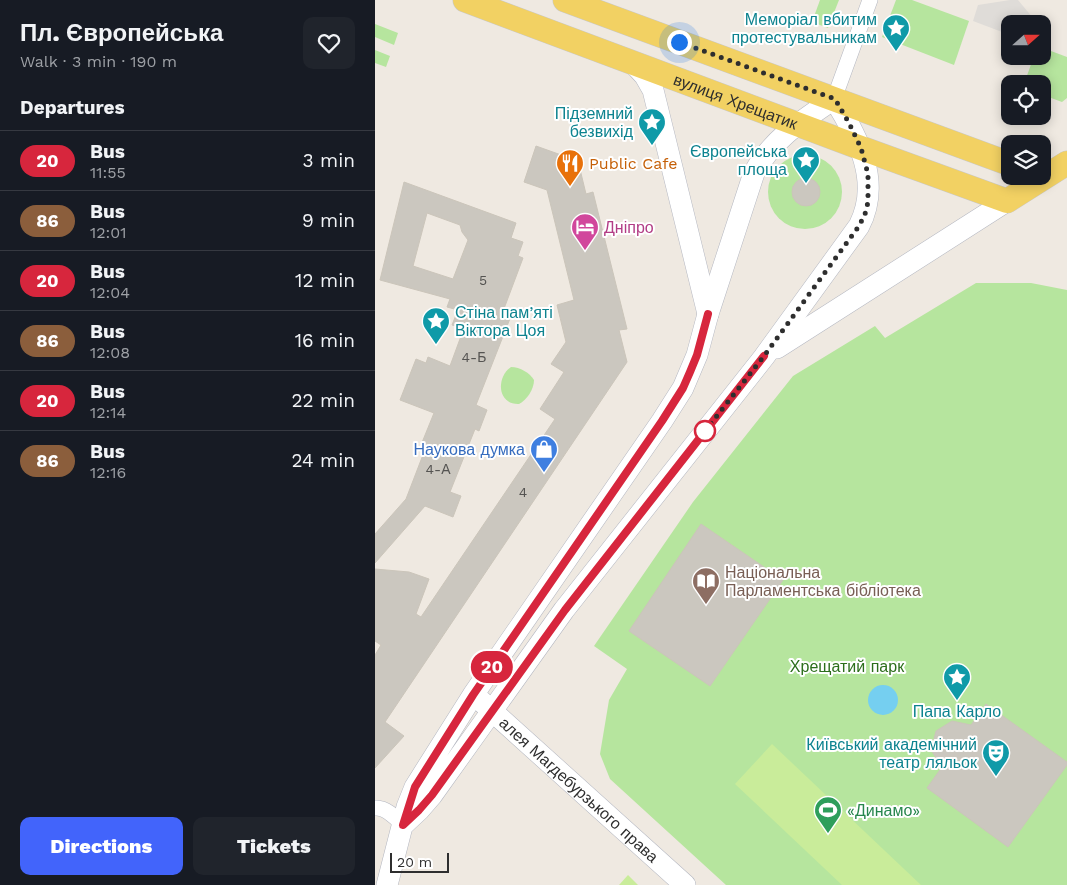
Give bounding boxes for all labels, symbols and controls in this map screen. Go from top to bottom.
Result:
place label: Меморіал вбитим протестувальникам [731,10,877,47]
place icon: Меморіал вбитим протестувальникам [881,13,911,52]
north arrow [1001,15,1051,65]
map controls [1001,15,1051,185]
button: heart [303,17,355,69]
text: Пл. Європейська [20,19,223,47]
your location [667,30,692,55]
text: Walk · 3 min · 190 m [20,52,177,71]
street label: вулиця Хрещатик [671,69,801,133]
button: locate [1001,75,1051,125]
text: Departures [20,96,125,119]
place label: Підземний безвихід [555,104,634,141]
place icon: Підземний безвихід [637,107,667,146]
button: layers [1001,135,1051,185]
text: Bus [90,140,125,163]
place label: Європейська площа [690,142,787,179]
place icon: Європейська площа [791,145,821,184]
restaurant icon: Public Cafe [555,148,585,187]
text: 3 min [303,149,355,172]
text: 20 [36,150,59,171]
place label: Public Cafe [589,154,677,173]
text: 11:55 [90,163,126,182]
text: Bus [90,200,125,223]
text: 9 min [302,209,355,232]
text: 86 [36,210,59,231]
hotel icon: Дніпро [570,212,600,251]
place label: Дніпро [604,218,654,237]
text: 12:01 [90,223,127,242]
text: Bus [90,260,125,283]
text: 12 min [295,269,355,292]
text: 20 [36,270,59,291]
house number: 5 [479,272,487,288]
text: 12:04 [90,283,130,302]
place label: Стіна пам’яті Віктора Цоя [455,303,553,340]
place icon: Стіна пам’яті Віктора Цоя [421,306,451,345]
text: Bus [90,320,125,343]
text: 16 min [295,329,355,352]
text: 86 [36,330,59,351]
text: 12:08 [90,343,130,362]
house number: 4-Б [462,349,486,365]
text: Bus [90,380,125,403]
text: 22 min [291,389,355,412]
text: 20 [36,390,59,411]
text: 12:14 [90,403,126,422]
unlabelled marker [694,420,716,442]
shop icon: Наукова думка [529,434,559,473]
text: Bus [90,440,125,463]
place label: Наукова думка [414,440,525,459]
text: 24 min [291,449,355,472]
text: 86 [36,450,59,471]
house number: 4-А [425,461,451,477]
text: 12:16 [90,463,126,482]
house number: 4 [519,484,527,500]
place label: Національна Парламентська бібліотека [725,563,921,600]
library icon: Національна Парламентська бібліотека [691,566,721,605]
line badge: 20 [469,651,515,683]
text: 20 [481,656,503,677]
park label: Хрещатий парк [790,657,905,676]
place icon: Папа Карло [942,662,972,701]
place label: Папа Карло [913,702,1001,721]
street label: алея Магдебурзького права [496,713,663,866]
place label: Київський академічний театр ляльок [806,735,978,772]
theatre icon: Київський академічний театр ляльок [981,738,1011,777]
sports icon: «Динамо» [813,795,843,834]
place label: «Динамо» [847,801,920,820]
button: Directions [20,817,183,875]
button: Tickets [193,817,355,875]
scale bar [390,850,449,873]
text: 20 m [397,854,432,870]

